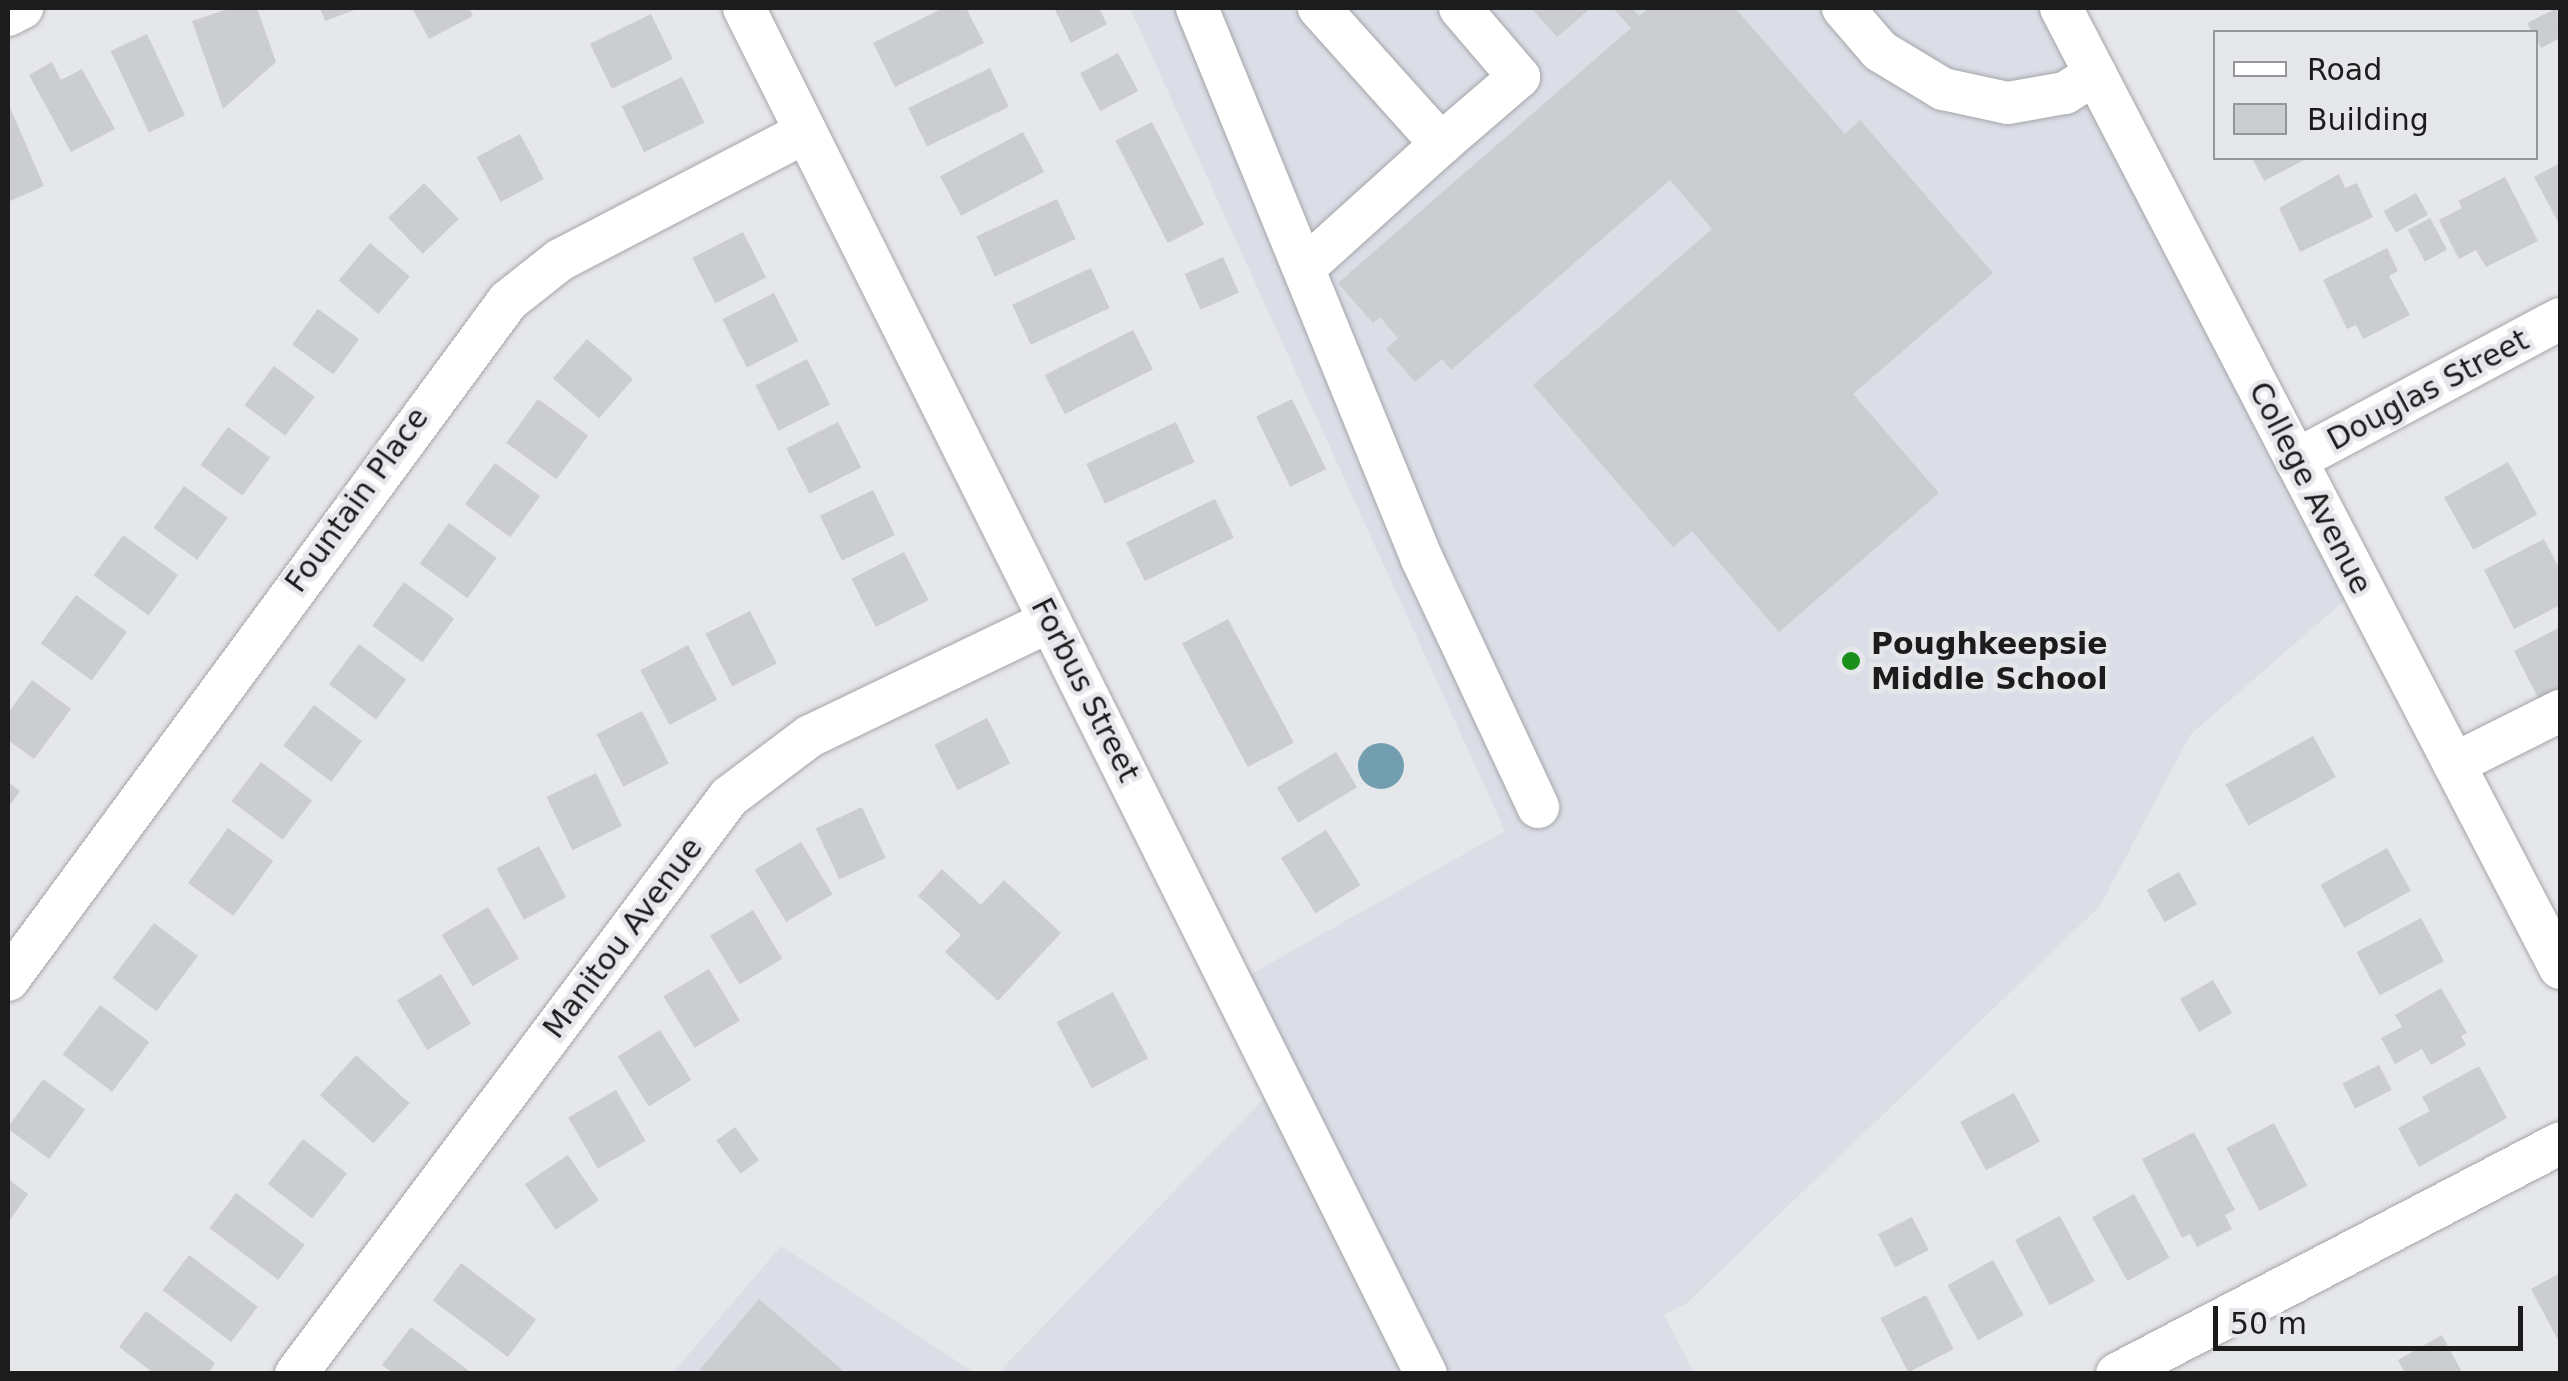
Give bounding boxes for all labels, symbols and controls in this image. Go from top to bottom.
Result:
legend [2213,30,2538,160]
text: Road [2307,52,2382,87]
text: Building [2307,102,2429,137]
street label: Douglas Street [2321,322,2535,458]
street label: College Avenue [2241,376,2379,600]
street label: Fountain Place [278,401,436,599]
street label: Forbus Street [1023,592,1147,788]
place label: Poughkeepsie Middle School [1871,626,2108,696]
marker: Poughkeepsie Middle School [1840,650,1862,672]
street label: Manitou Avenue [536,831,710,1045]
scale bar [2218,1286,2528,1348]
text: 50 m [2230,1306,2307,1341]

